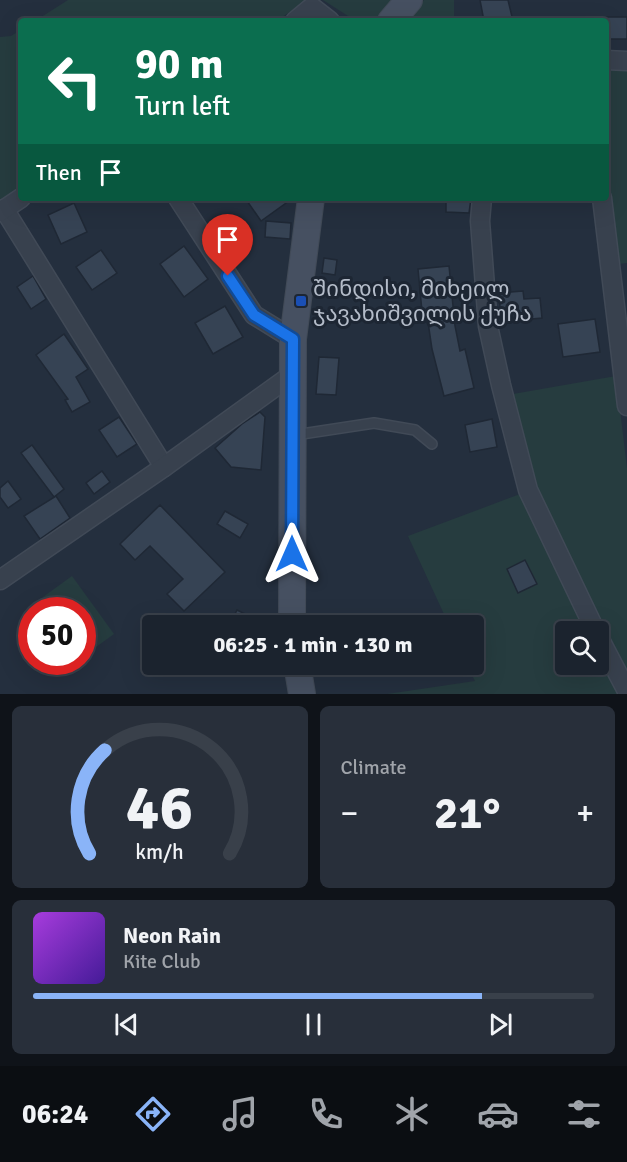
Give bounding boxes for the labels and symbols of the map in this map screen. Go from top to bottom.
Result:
pin [202,214,253,276]
place label: შინდისი, მიხეილ ჯავახიშვილის ქუჩა [313,275,532,327]
marker: შინდისი, მიხეილ ჯავახიშვილის ქუჩა [294,294,308,308]
position arrow [260,522,324,586]
speed limit sign: 50 [18,597,96,675]

